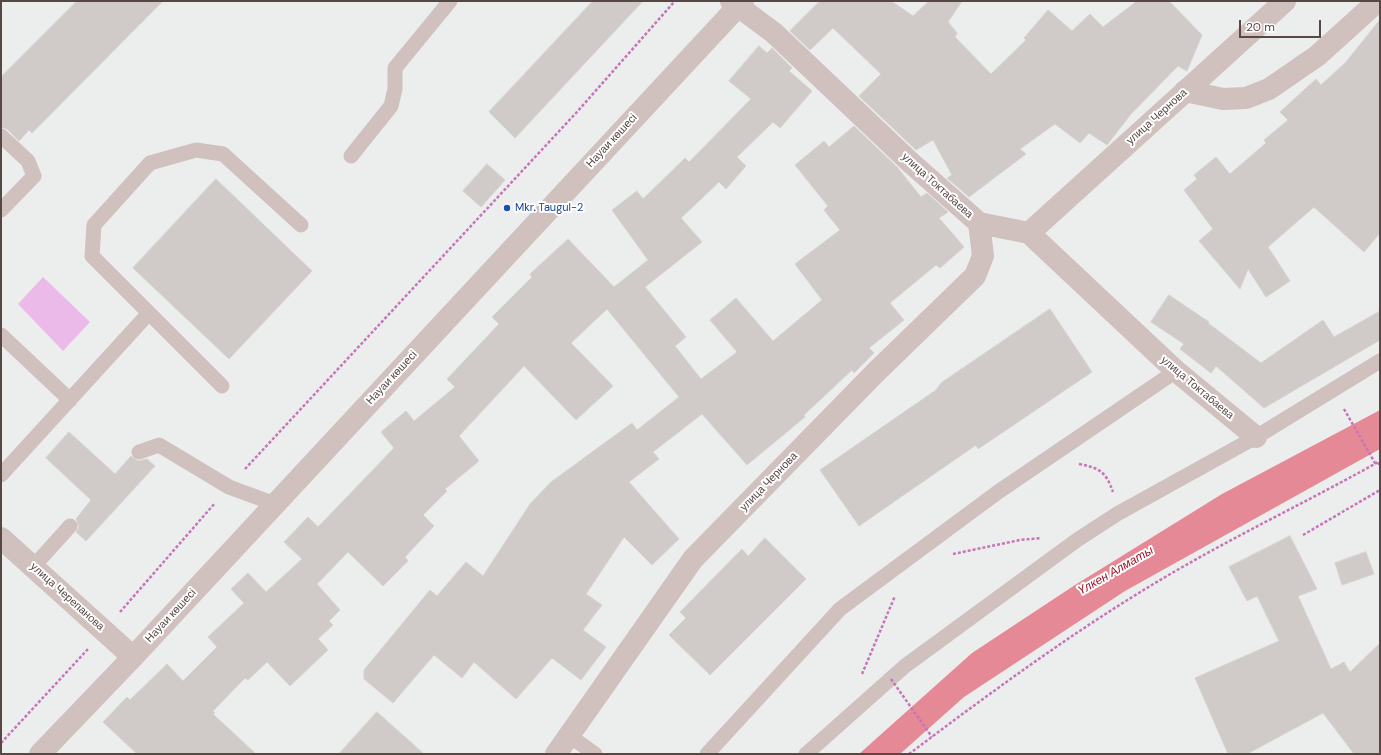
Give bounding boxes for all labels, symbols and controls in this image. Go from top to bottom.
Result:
scale bar [1241,12,1323,38]
text: 20 m [1246,19,1275,35]
street label: улица Чернова [1124,86,1190,148]
street label: Науаи көшесі [584,112,640,170]
street label: улица Токтабаева [899,151,975,221]
place label: Mkr. Taugul-2 [515,201,583,215]
marker: Mkr. Taugul-2 [502,203,512,213]
street label: Науаи көшесі [364,349,420,407]
street label: улица Токтабаева [1158,354,1236,422]
street label: улица Чернова [738,450,800,514]
water label: Үлкен Алматы [1076,544,1156,598]
street label: улица Черепанова [27,560,107,634]
street label: Науаи көшесі [143,587,199,645]

